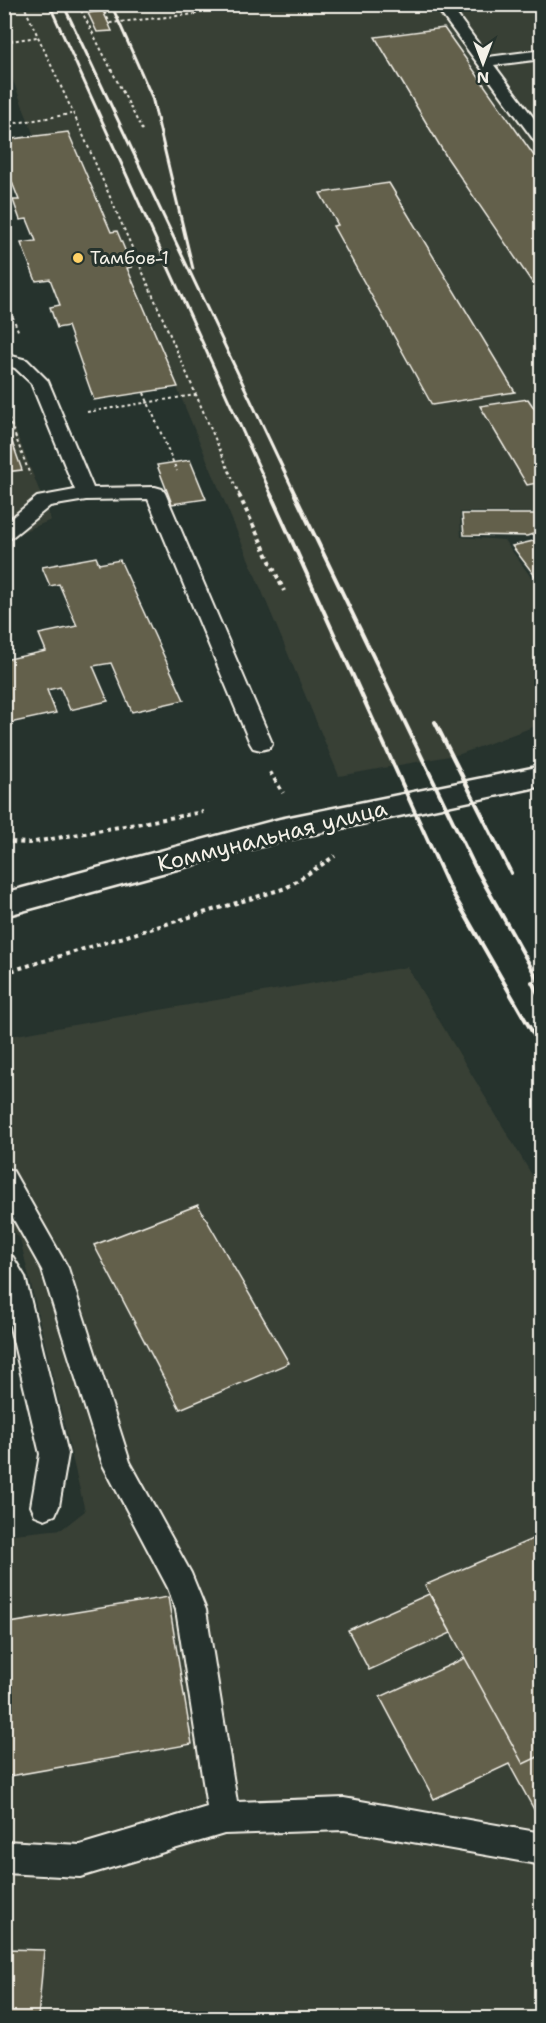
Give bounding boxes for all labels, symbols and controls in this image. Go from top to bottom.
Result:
north arrow [453,33,513,93]
text: N [477,67,489,88]
place label: Тамбов-1 [90,246,169,270]
marker: Тамбов-1 [71,251,85,265]
street label: Коммунальная улица [154,793,390,879]

